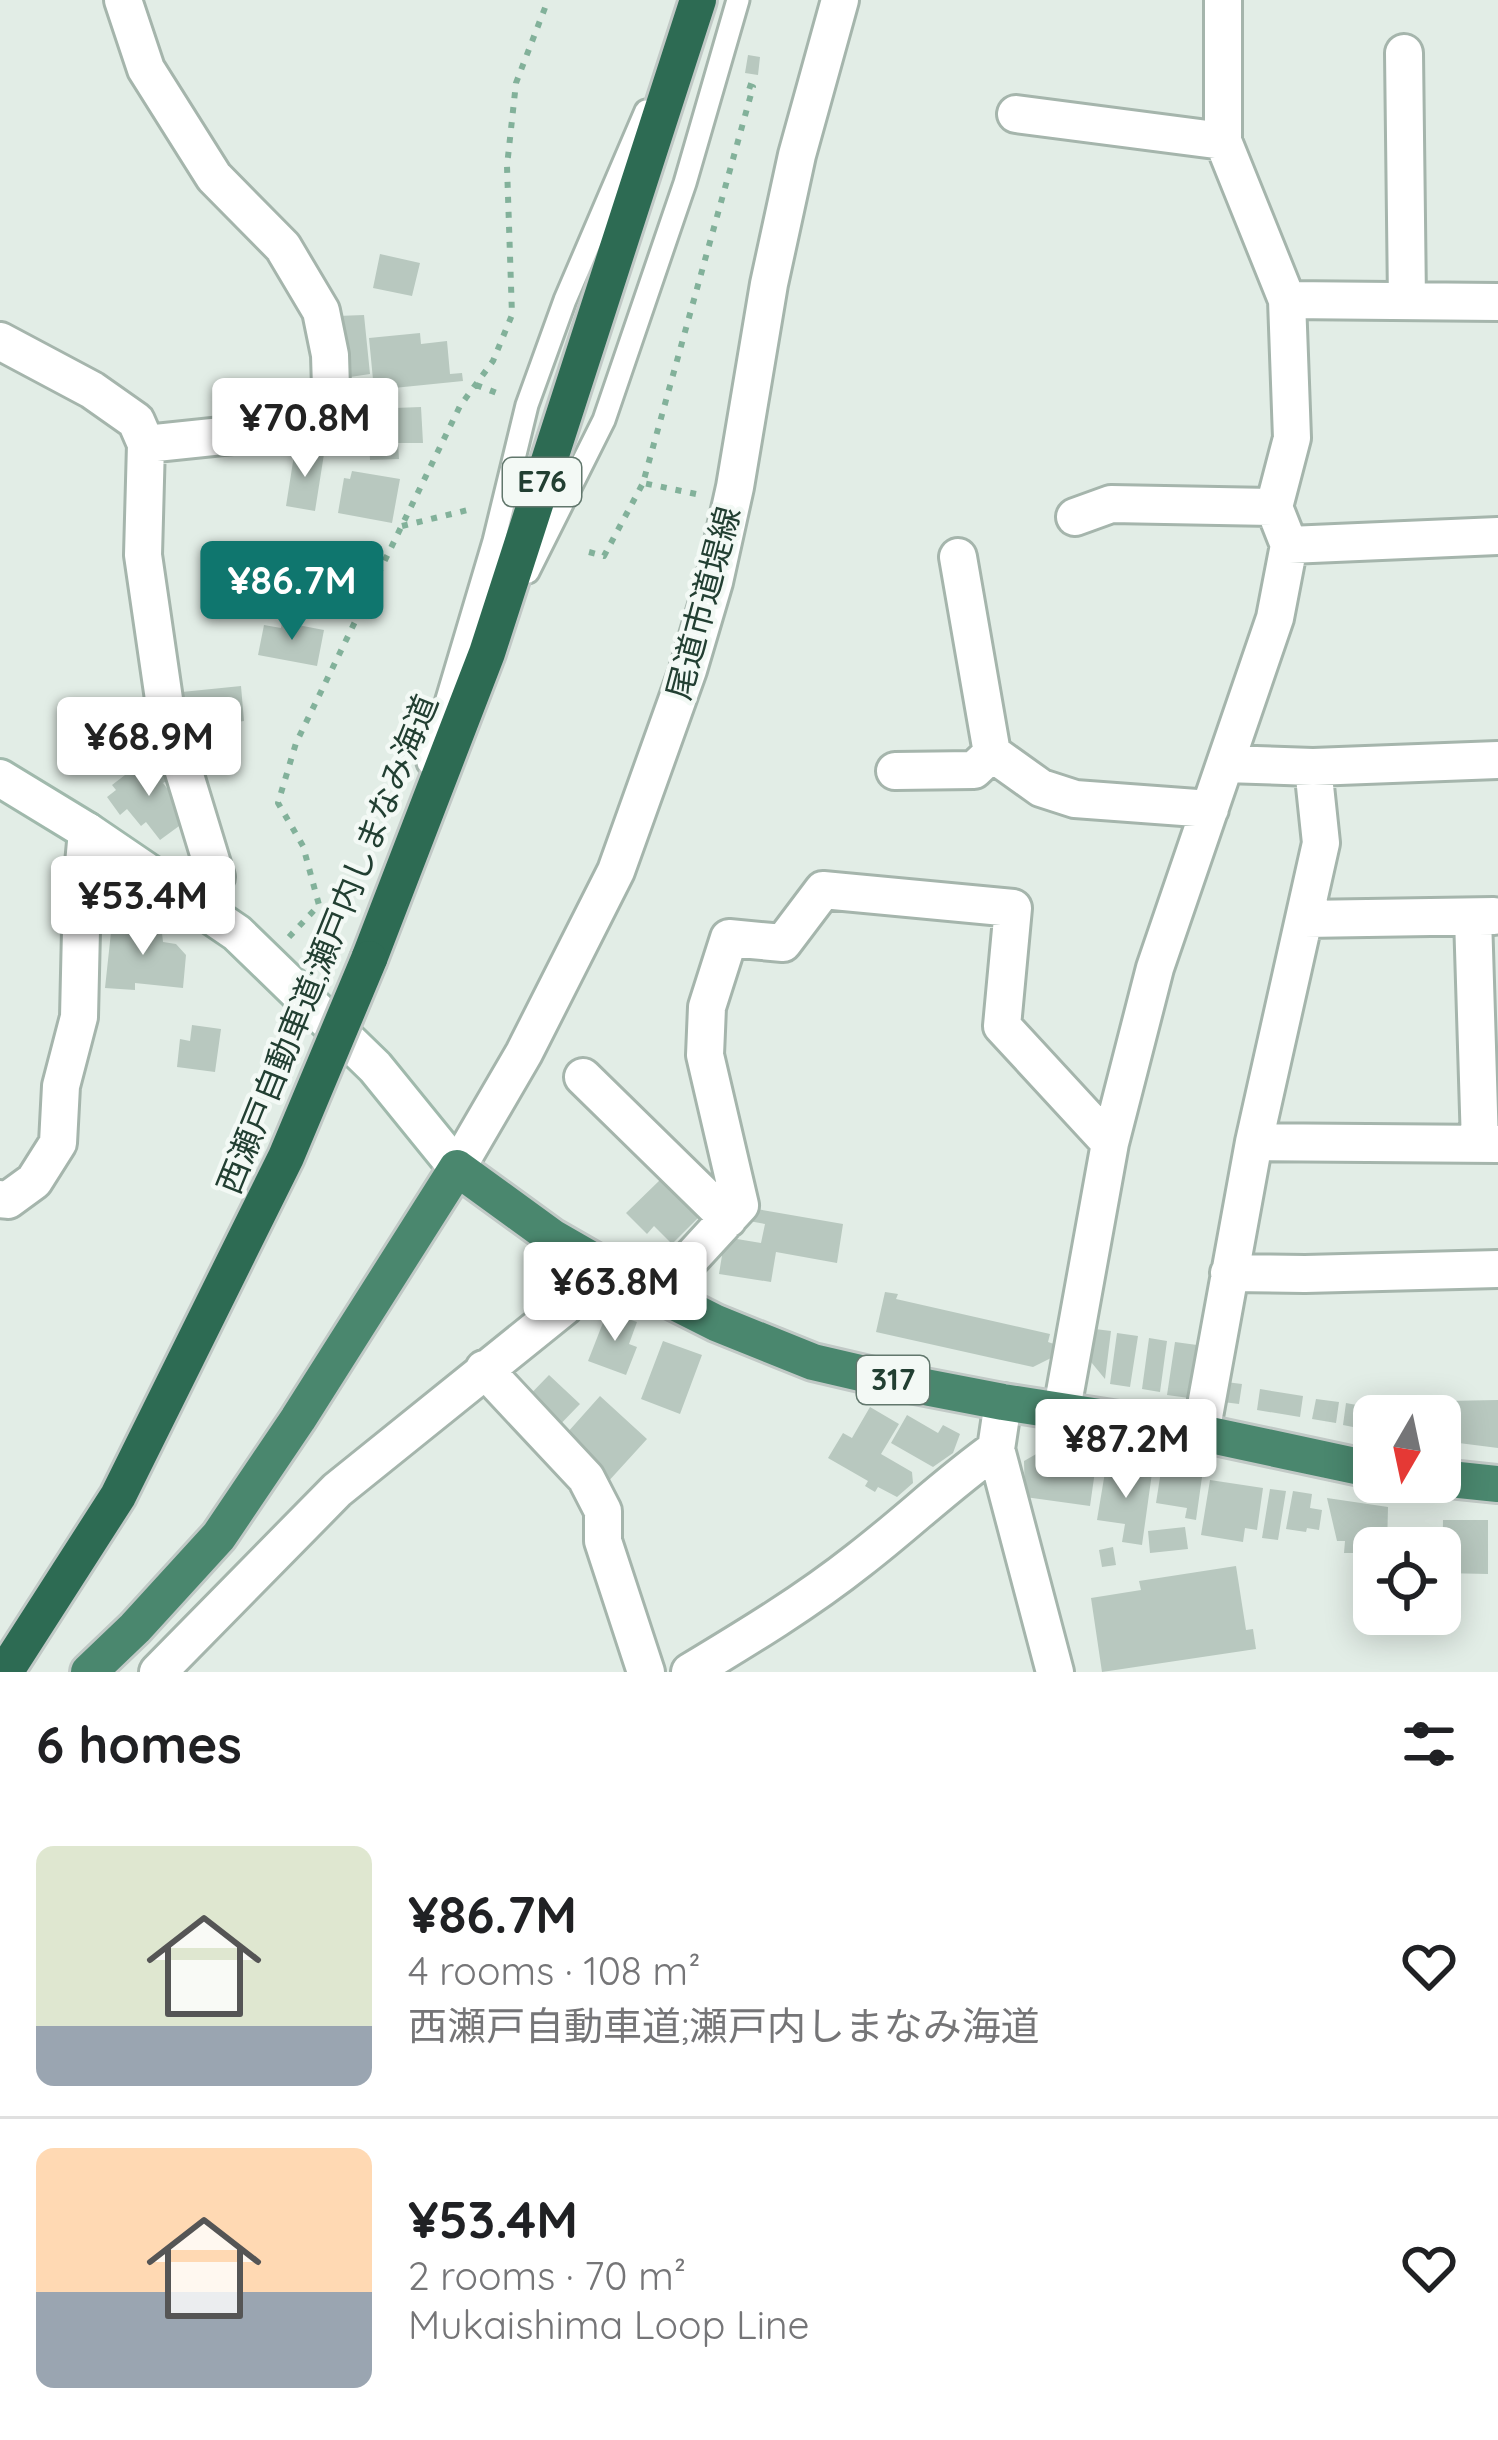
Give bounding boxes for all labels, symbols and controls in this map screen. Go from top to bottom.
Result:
pin: ¥70.8M [207,378,403,480]
text: ¥70.8M [239,392,371,441]
road number: E76 [503,458,581,506]
street label: 尾道市道堤線 [657,502,748,704]
pin: ¥86.7M [194,541,390,643]
text: ¥86.7M [227,555,357,604]
street label: 西瀬戸自動車道;瀬戸内しまなみ海道 [207,688,446,1199]
pin: ¥68.9M [51,697,247,799]
text: ¥68.9M [84,711,214,760]
pin: ¥53.4M [45,856,241,958]
text: ¥53.4M [78,870,208,919]
pin: ¥63.8M [517,1242,713,1344]
text: ¥63.8M [551,1256,679,1305]
road number: 317 [857,1356,929,1404]
north arrow [1353,1395,1461,1503]
map controls [1353,1395,1461,1635]
pin: ¥87.2M [1028,1399,1224,1501]
text: ¥87.2M [1062,1413,1190,1462]
button: locate [1353,1527,1461,1635]
icon: filters [1396,1711,1462,1777]
text: 6 homes [36,1712,242,1776]
text: ¥86.7M [408,1882,577,1946]
icon: home [132,1894,276,2038]
icon: heart [1396,1933,1462,1999]
text: 4 rooms · 108 m² [408,1946,701,1995]
text: 西瀬戸自動車道;瀬戸内しまなみ海道 [408,2001,1040,2050]
text: ¥53.4M [408,2187,578,2251]
icon: home [132,2196,276,2340]
icon: heart [1396,2235,1462,2301]
text: 2 rooms · 70 m² [408,2251,686,2300]
text: Mukaishima Loop Line [408,2300,810,2349]

